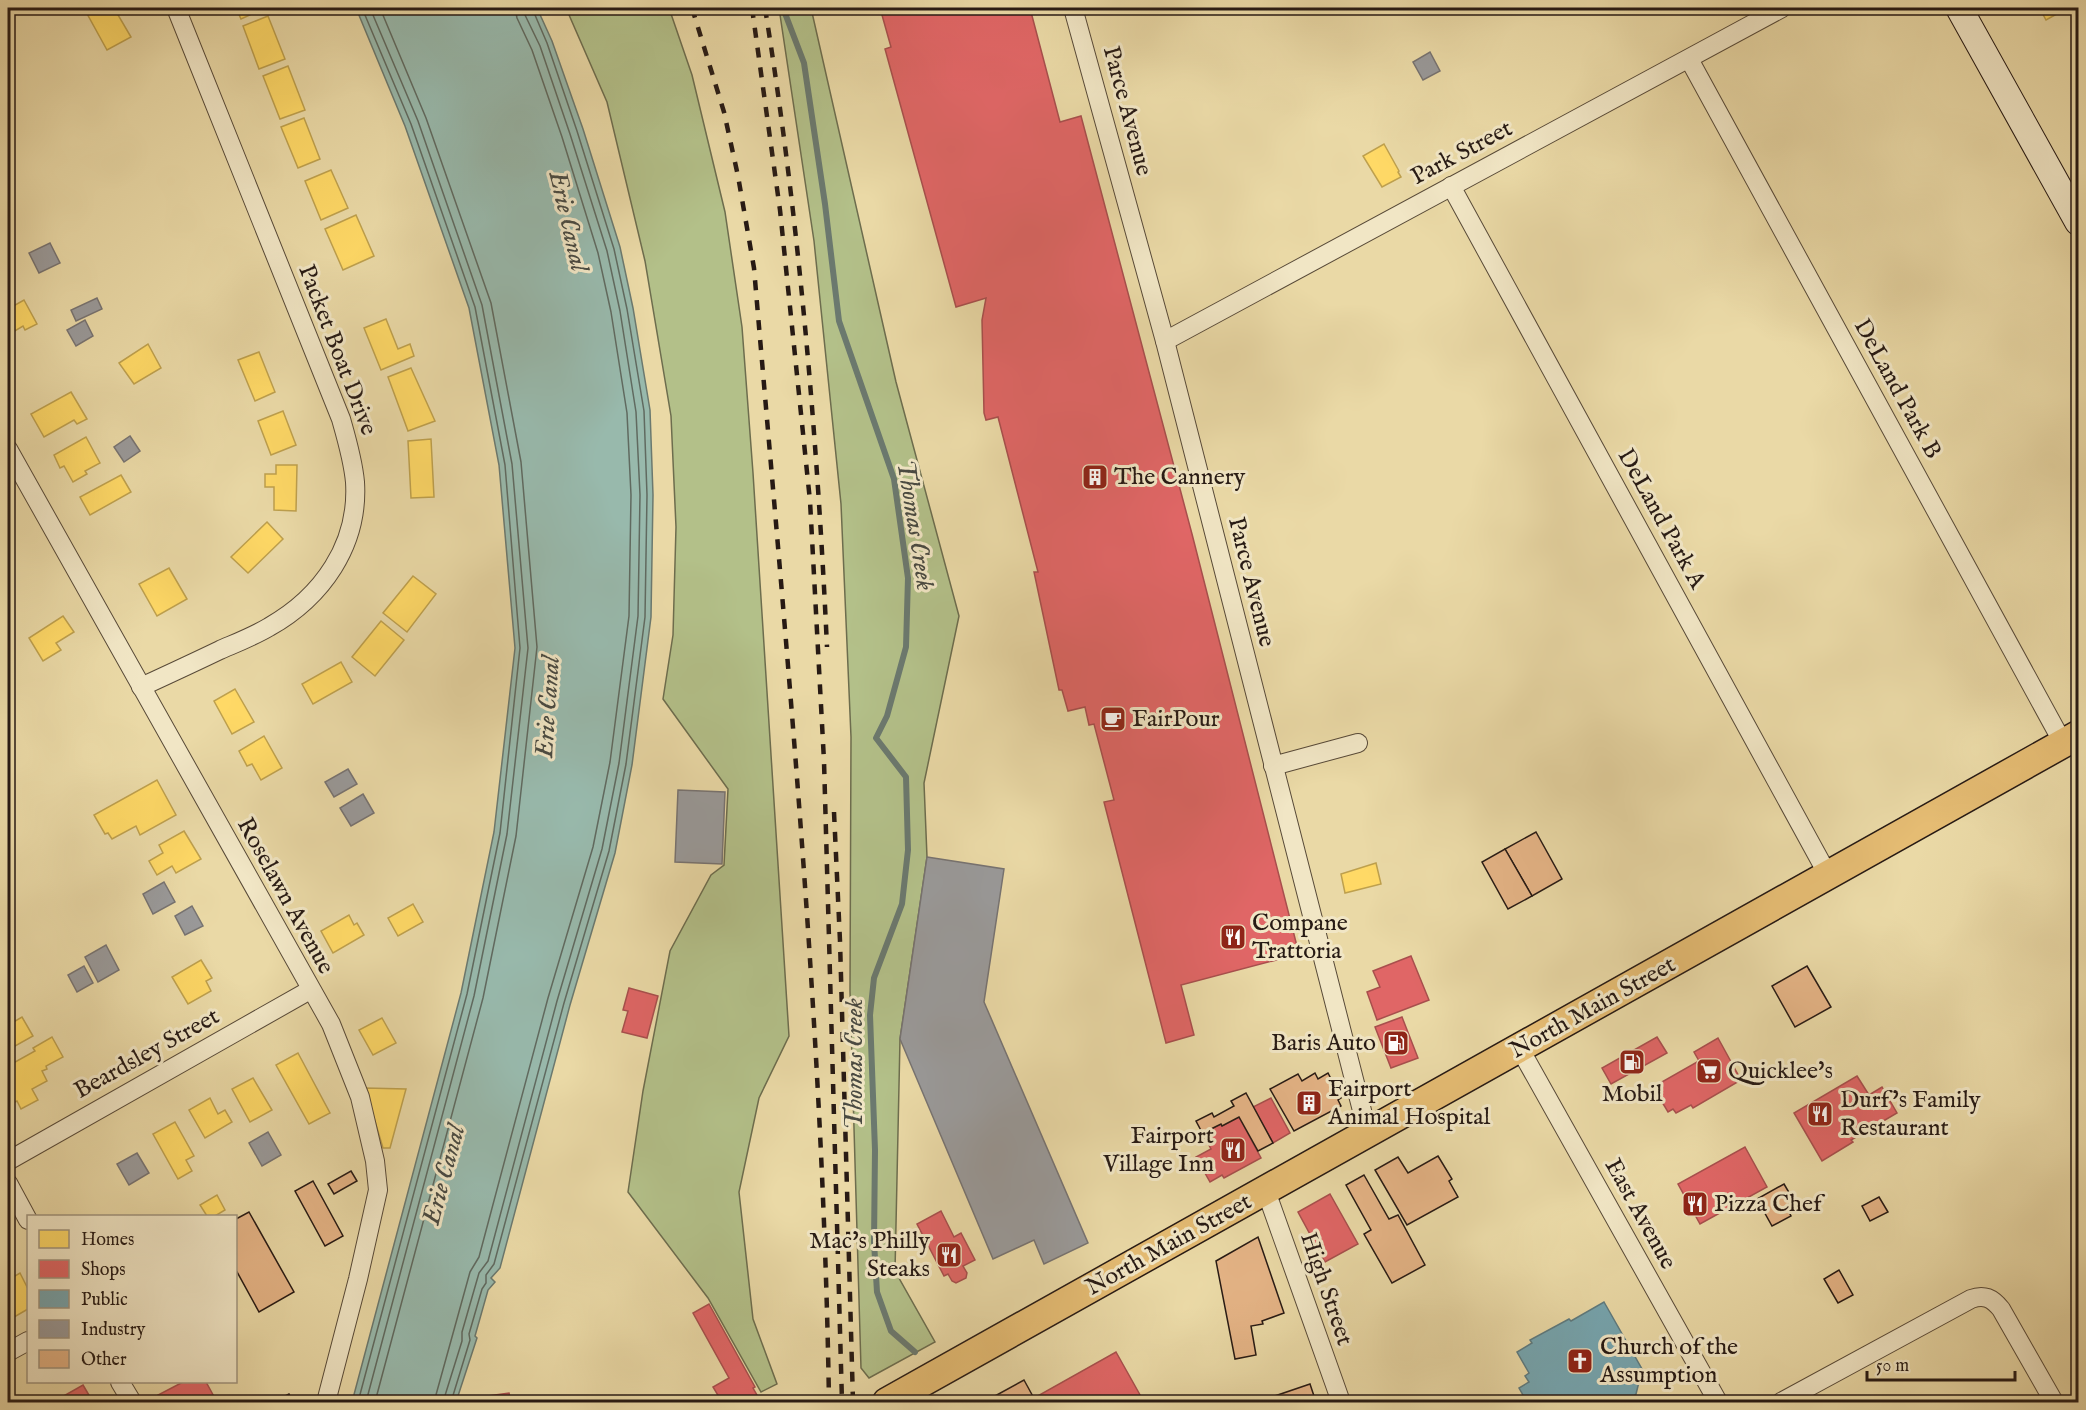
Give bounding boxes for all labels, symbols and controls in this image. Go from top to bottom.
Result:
street label: Parce Avenue [1095,43,1159,179]
street label: Park Street [1406,113,1518,193]
water label: Erie Canal [540,167,596,276]
street label: Packet Boat Drive [290,260,384,440]
street label: DeLand Park B [1846,314,1948,464]
street label: DeLand Park A [1610,443,1713,595]
water label: Thomas Creek [888,457,942,593]
building icon: The Cannery [1080,462,1110,492]
place label: The Cannery [1114,462,1245,493]
street label: Parce Avenue [1220,514,1282,650]
water label: Erie Canal [528,653,568,760]
cafe icon: FairPour [1098,704,1128,734]
place label: FairPour [1132,704,1220,735]
street label: Roselawn Avenue [229,812,341,980]
place label: Compane Trattoria [1252,908,1348,967]
restaurant icon: Compane Trattoria [1218,922,1248,952]
street label: North Main Street [1505,950,1681,1066]
water label: Thomas Creek [838,998,871,1130]
street label: Beardsley Street [69,1001,225,1107]
place label: Baris Auto [1271,1028,1376,1059]
fuel station icon: Baris Auto [1381,1028,1411,1058]
fuel station icon: Mobil [1617,1047,1647,1077]
supermarket icon: Quicklee's [1694,1056,1724,1086]
place label: Quicklee's [1728,1056,1833,1087]
place label: Fairport Animal Hospital [1327,1074,1491,1133]
place label: Mobil [1602,1079,1663,1110]
place label: Durf's Family Restaurant [1840,1085,1981,1144]
building icon: Fairport Animal Hospital [1294,1088,1324,1118]
restaurant icon: Durf's Family Restaurant [1805,1099,1835,1129]
water label: Erie Canal [415,1120,474,1230]
place label: Fairport Village Inn [1102,1121,1214,1180]
restaurant icon: Fairport Village Inn [1218,1135,1248,1165]
street label: East Avenue [1597,1153,1683,1275]
street label: North Main Street [1081,1187,1257,1303]
restaurant icon: Pizza Chef [1680,1189,1710,1219]
place label: Pizza Chef [1714,1189,1826,1220]
legend [27,1215,237,1383]
place label: Mac's Philly Steaks [809,1226,930,1285]
street label: High Street [1292,1228,1360,1350]
text: Homes [81,1229,134,1252]
restaurant icon: Mac's Philly Steaks [934,1240,964,1270]
text: Shops [81,1259,126,1282]
text: Public [81,1289,128,1312]
text: Industry [81,1319,145,1342]
place label: Church of the Assumption [1599,1332,1738,1391]
scale bar [1867,1344,2016,1382]
church icon: Church of the Assumption [1565,1346,1595,1376]
text: Other [81,1349,127,1372]
text: 50 m [1876,1355,1909,1378]

